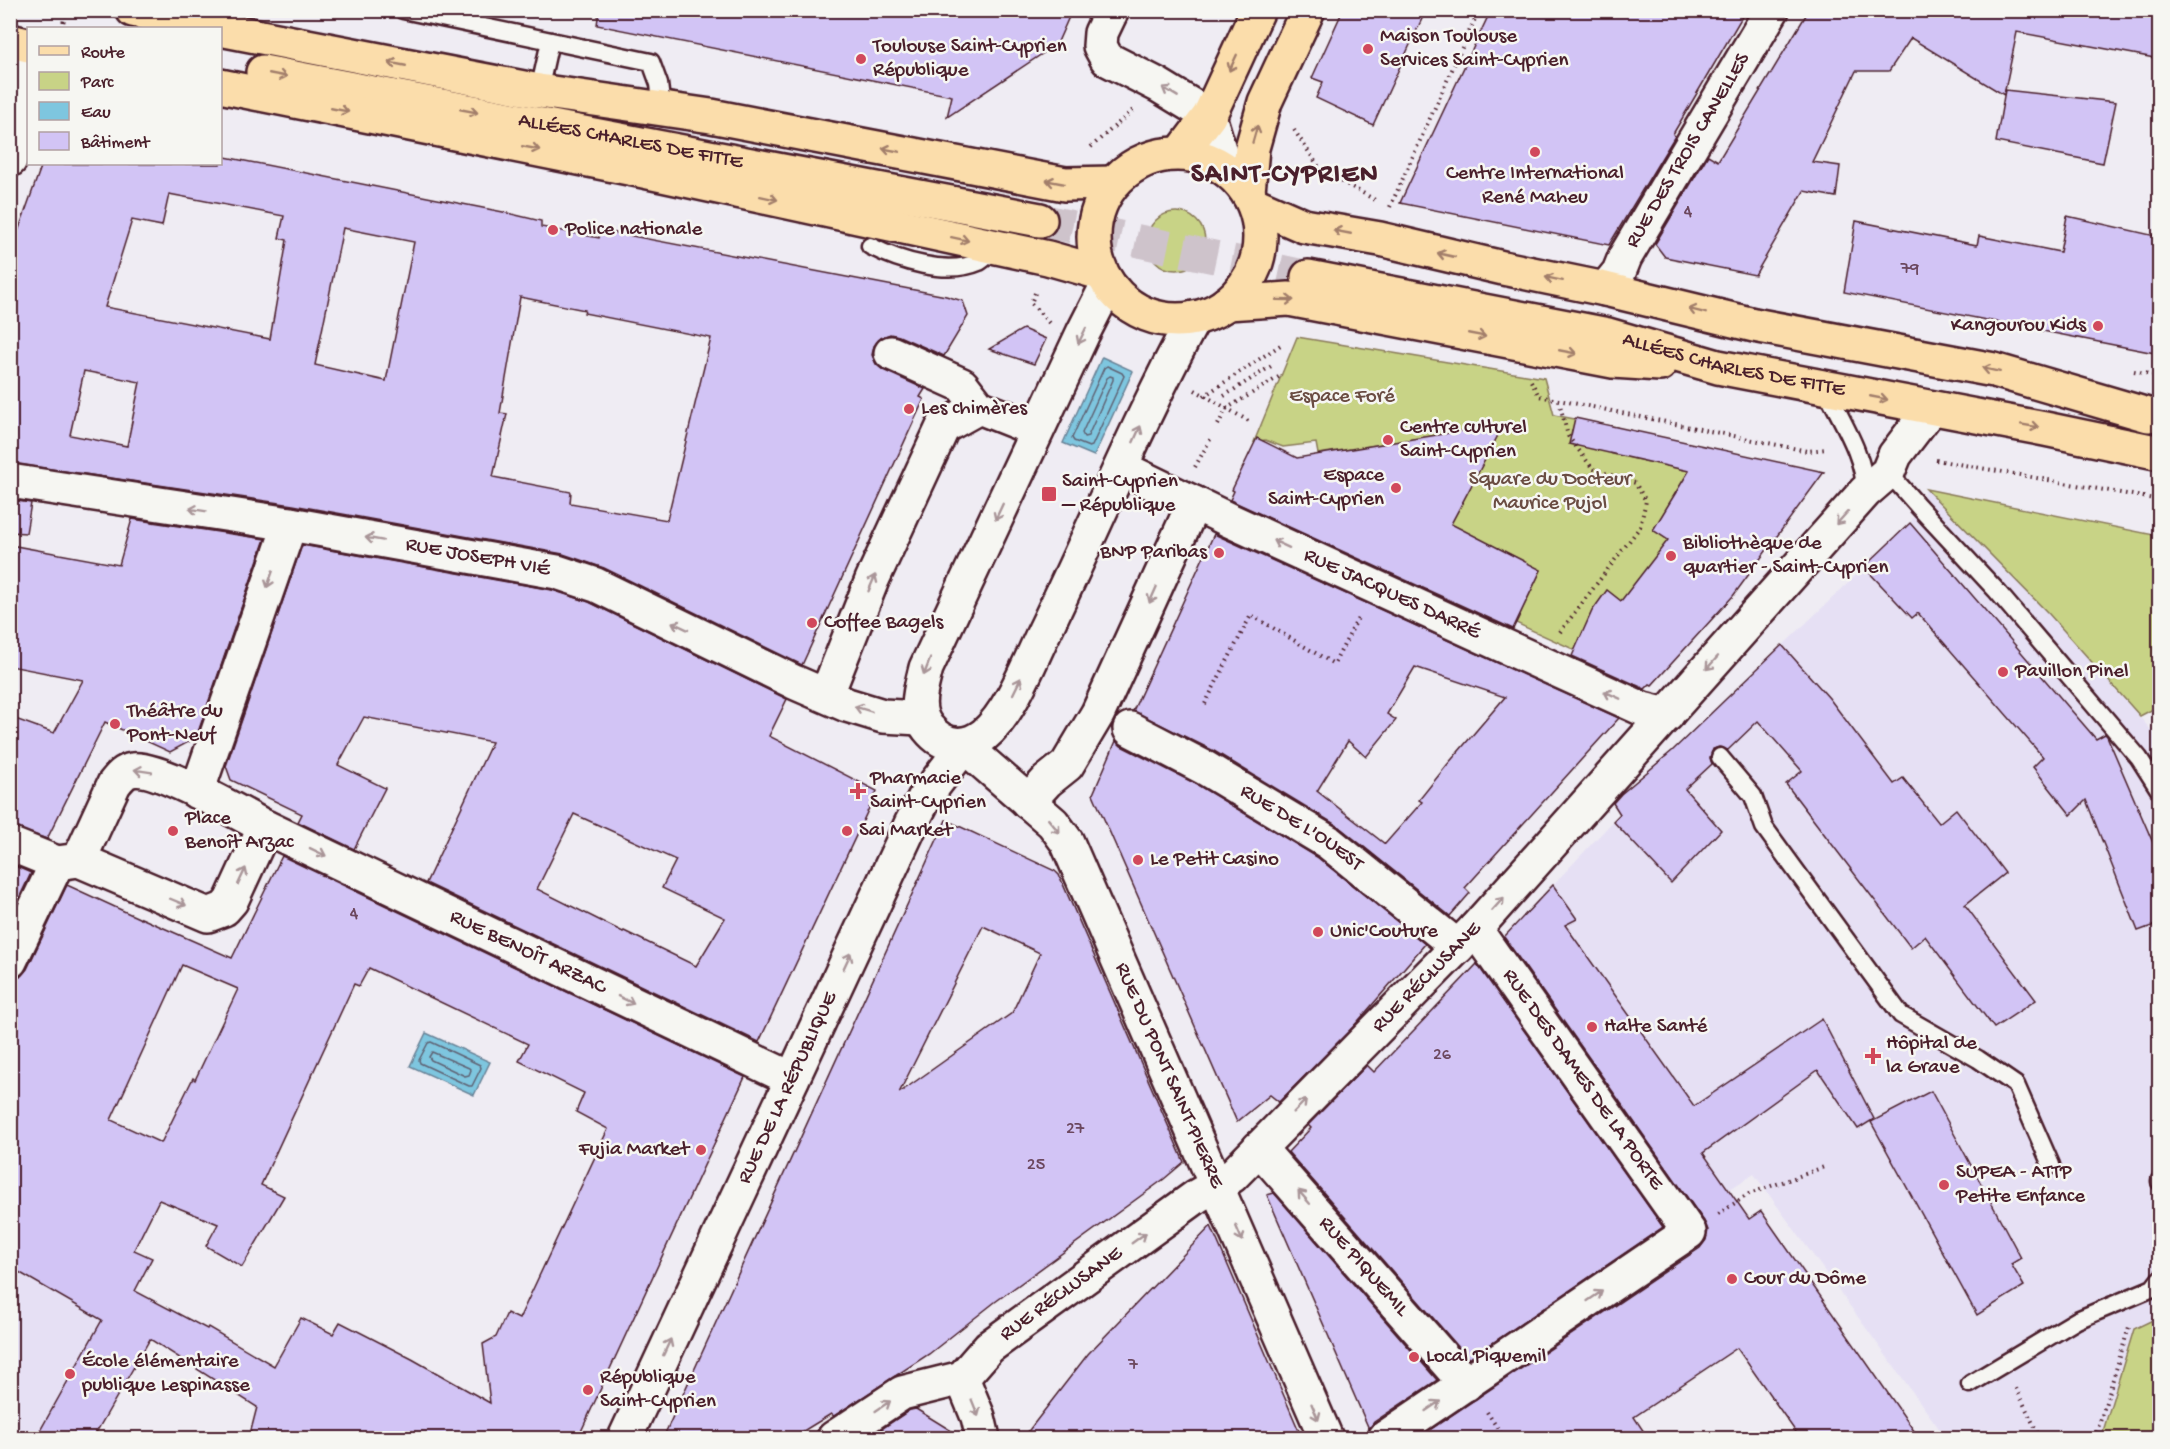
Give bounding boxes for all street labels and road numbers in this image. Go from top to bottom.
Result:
street label: RUE DES TROIS CANELLES [1621,48,1756,253]
street label: ALLÉES CHARLES DE FITTE [516,108,746,176]
street label: ALLÉES CHARLES DE FITTE [1619,327,1848,403]
street label: RUE JOSEPH VIÉ [404,533,553,583]
street label: RUE JACQUES DARRÉ [1300,543,1485,646]
street label: RUE DE L'OUEST [1235,779,1368,878]
street label: RUE BENOÎT ARZAC [445,905,611,1001]
street label: RUE RÉCLUSANE [1367,916,1488,1038]
street label: RUE DU PONT SAINT-PIERRE [1109,959,1229,1193]
street label: RUE DES DAMES DE LA PORTE [1496,965,1669,1196]
street label: RUE DE LA RÉPUBLIQUE [733,987,844,1188]
street label: RUE PIQUEMIL [1313,1212,1414,1323]
street label: RUE RÉCLUSANE [995,1241,1128,1347]

